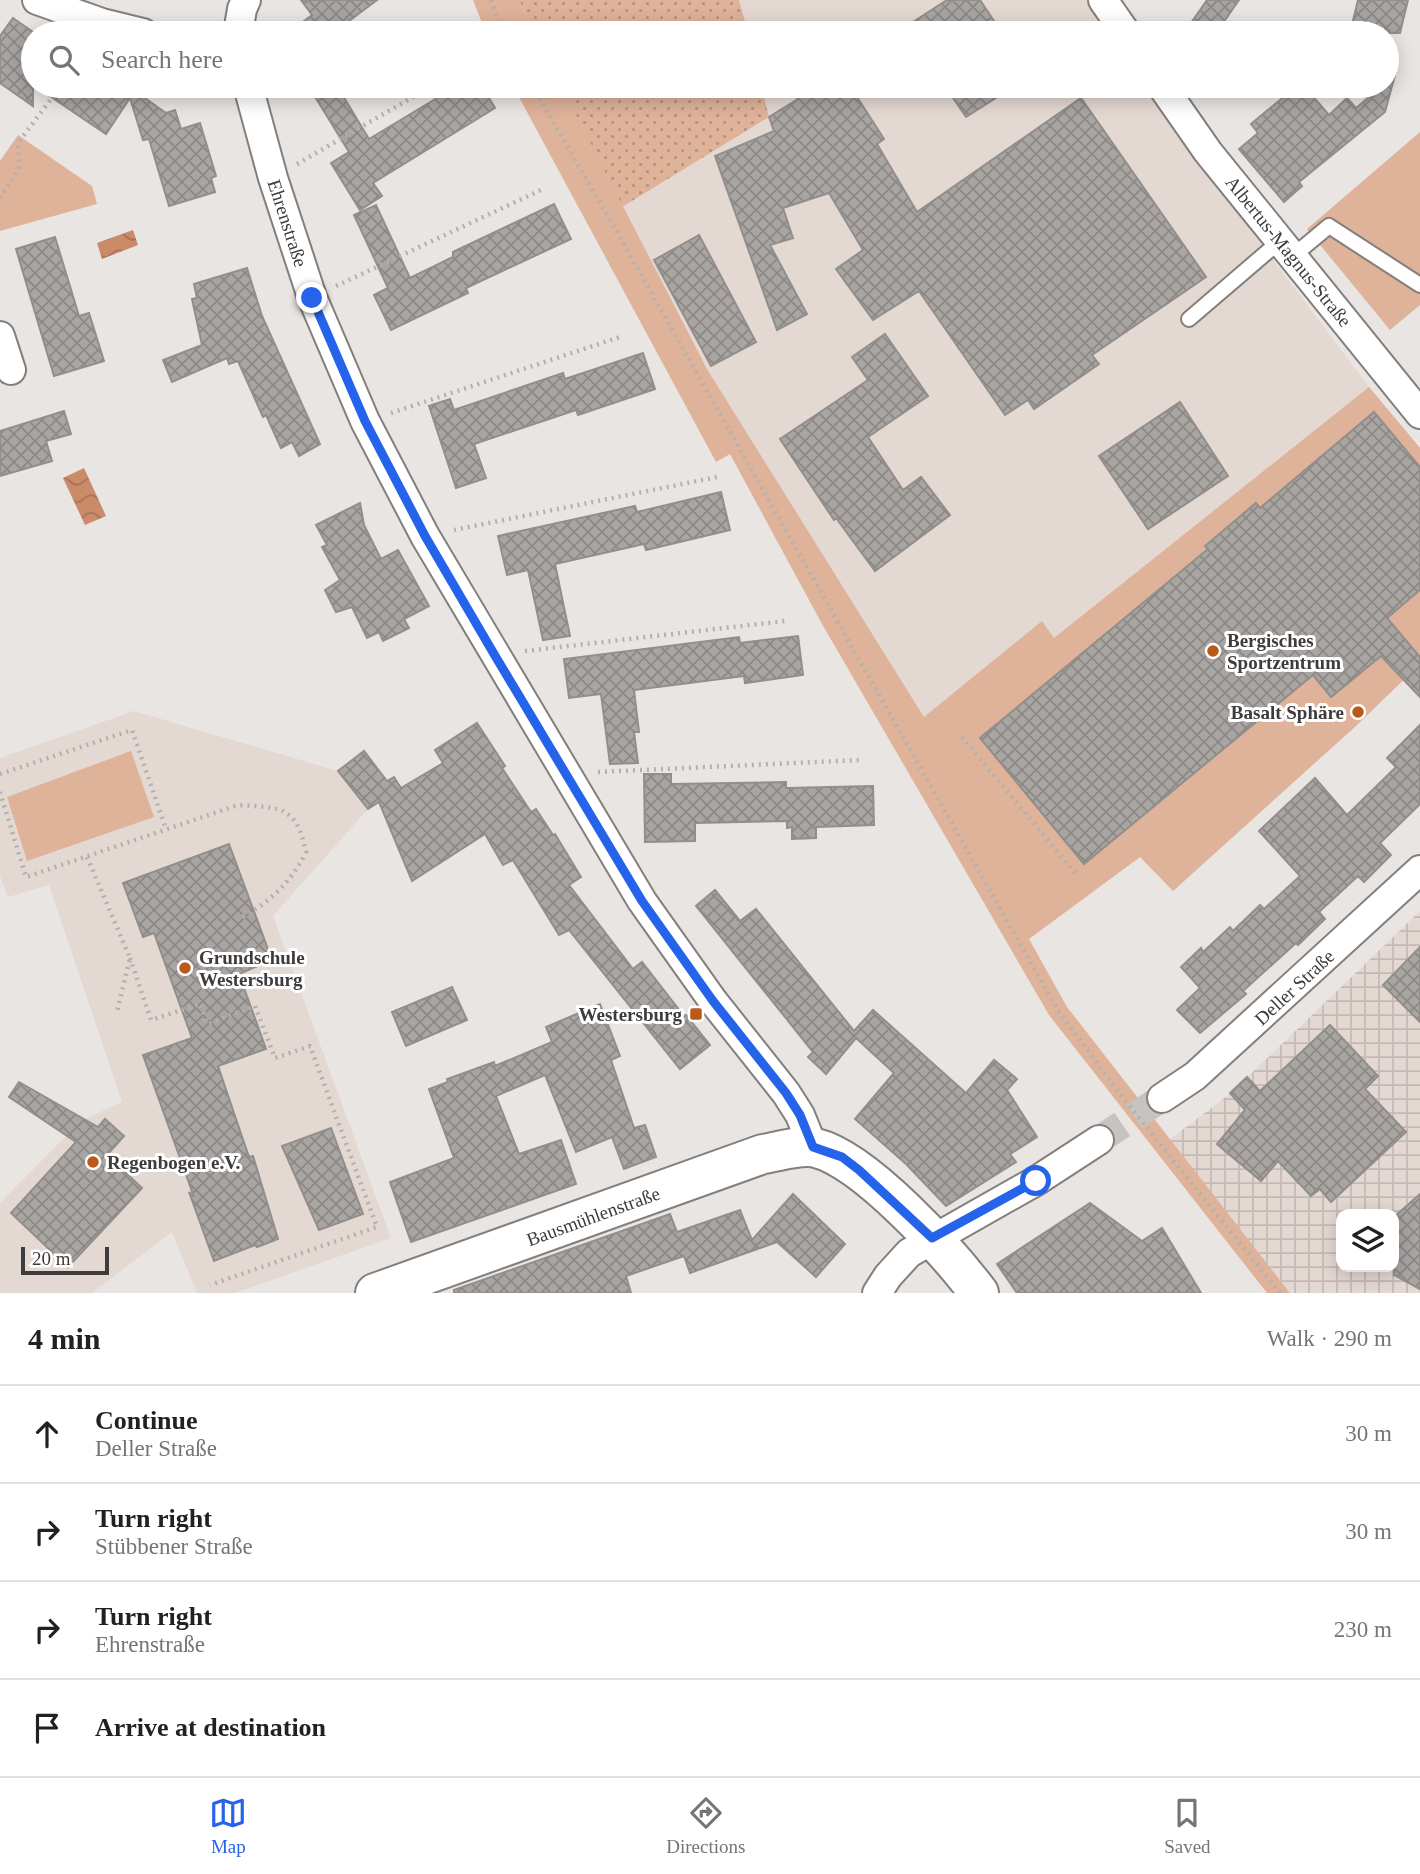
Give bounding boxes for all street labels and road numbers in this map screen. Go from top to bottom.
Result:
street label: Albertus-Magnus-Straße [1221,172,1356,331]
street label: Ehrenstraße [264,177,312,270]
street label: Deller Straße [1250,945,1338,1029]
street label: Bausmühlenstraße [524,1183,663,1250]

